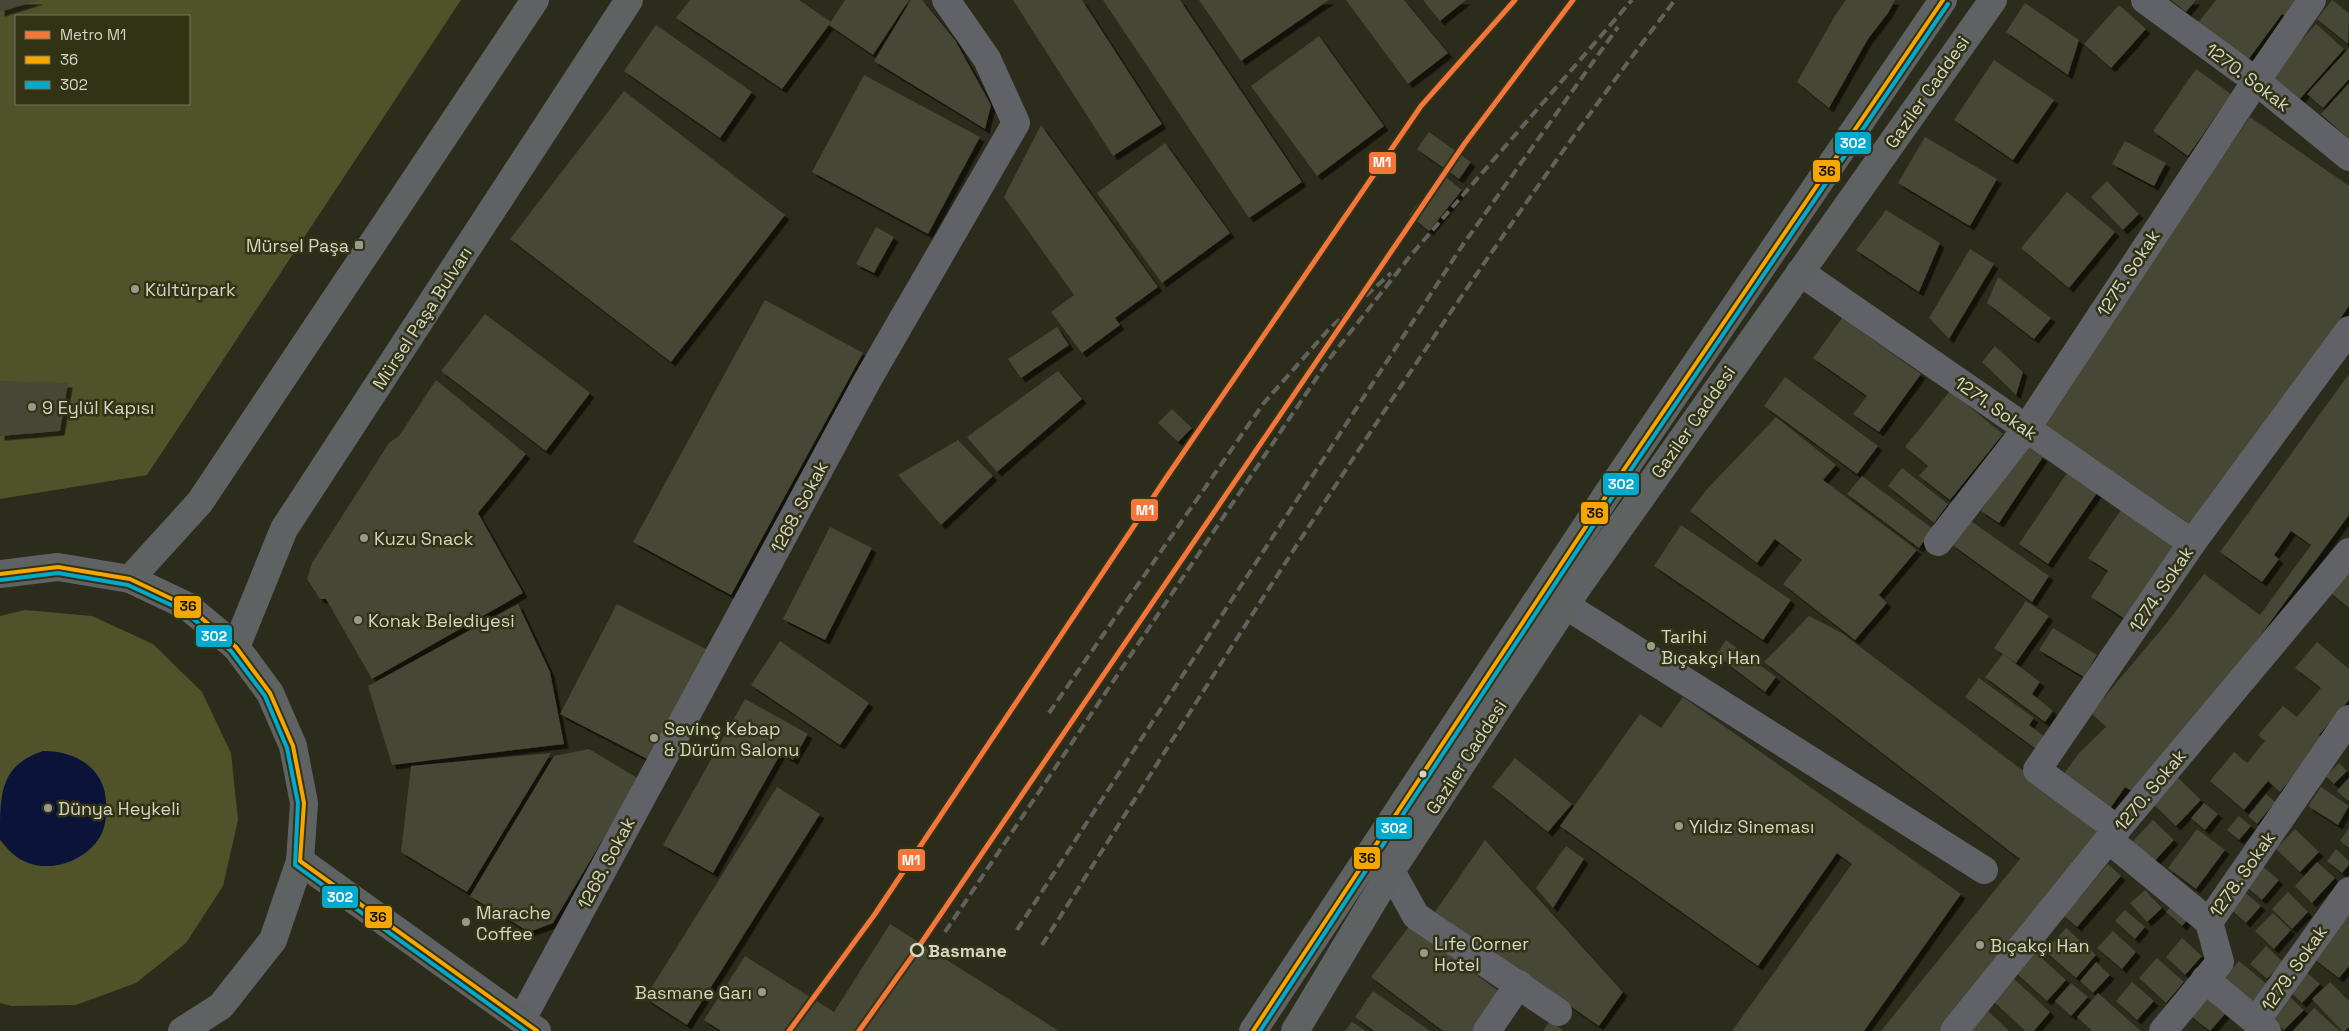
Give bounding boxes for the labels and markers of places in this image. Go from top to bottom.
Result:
place label: Mürsel Paşa [246,234,349,257]
marker: Mürsel Paşa [353,239,365,251]
place label: Kültürpark [145,278,236,301]
marker: Kültürpark [129,283,141,295]
place label: 9 Eylül Kapısı [42,396,154,419]
marker: 9 Eylül Kapısı [26,401,38,413]
place label: Kuzu Snack [374,527,474,550]
marker: Kuzu Snack [358,532,370,544]
place label: Konak Belediyesi [368,609,515,632]
marker: Konak Belediyesi [352,614,364,626]
place label: Tarihi Bıçakçı Han [1661,625,1761,669]
marker: Tarihi Bıçakçı Han [1645,640,1657,652]
place label: Sevinç Kebap & Dürüm Salonu [664,717,799,761]
marker: Sevinç Kebap & Dürüm Salonu [648,732,660,744]
unlabelled marker [1418,769,1428,779]
place label: Dünya Heykeli [58,797,180,820]
marker: Dünya Heykeli [42,802,54,814]
place label: Yıldız Sineması [1689,815,1814,838]
marker: Yıldız Sineması [1673,820,1685,832]
place label: Marache Coffee [476,901,551,945]
marker: Marache Coffee [460,916,472,928]
place label: Lıfe Corner Hotel [1434,932,1529,976]
place label: Bıçakçı Han [1990,934,2090,957]
place label: Basmane [928,939,1007,962]
marker: Bıçakçı Han [1974,939,1986,951]
marker: Basmane [910,943,924,957]
marker: Lıfe Corner Hotel [1418,947,1430,959]
place label: Basmane Garı [635,981,752,1004]
marker: Basmane Garı [756,986,768,998]

